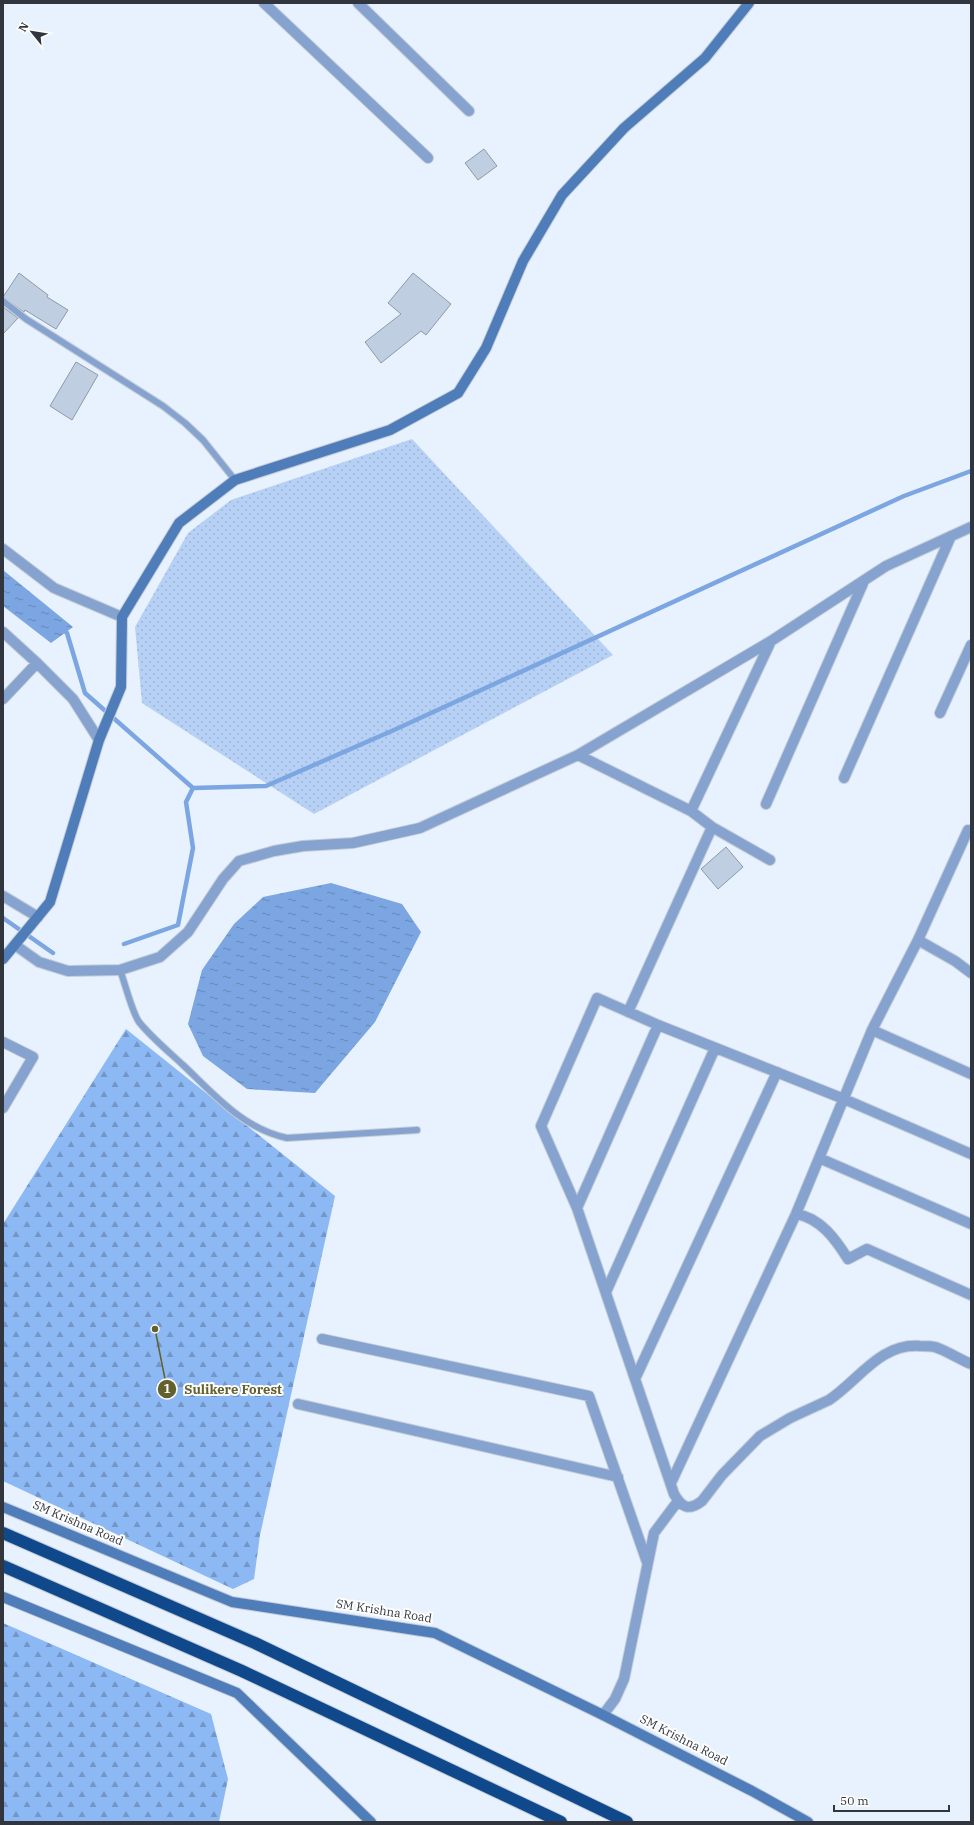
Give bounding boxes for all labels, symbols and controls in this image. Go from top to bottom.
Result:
north arrow [12,12,52,52]
text: N [15,19,32,34]
callout: Sulikere Forest [157,1377,290,1402]
text: 1 [163,1381,171,1396]
text: Sulikere Forest [184,1381,282,1398]
street label: SM Krishna Road [31,1497,126,1548]
street label: SM Krishna Road [335,1596,433,1625]
street label: SM Krishna Road [638,1711,731,1768]
scale bar [834,1787,949,1813]
text: 50 m [840,1793,869,1808]

